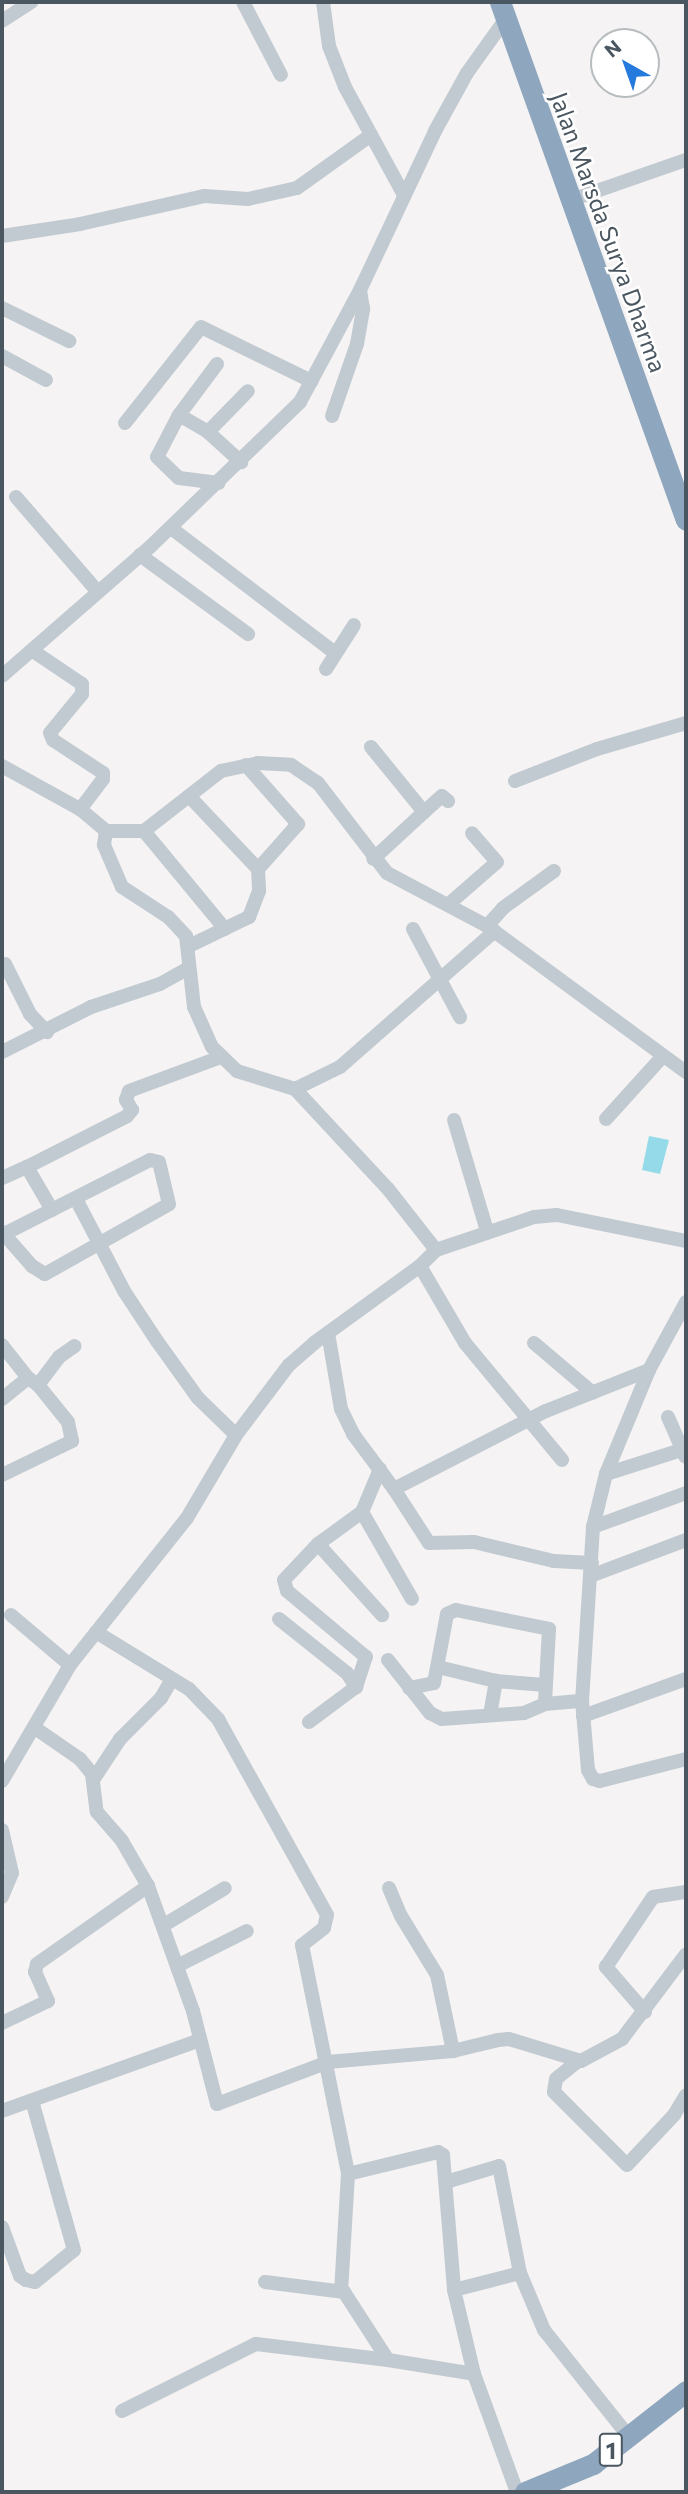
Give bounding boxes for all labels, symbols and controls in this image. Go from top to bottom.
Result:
north arrow [590,28,660,98]
text: N [600,35,625,61]
street label: Jalan Marsda Surya Dharma [545,88,673,376]
road number: 1 [599,2430,623,2470]

